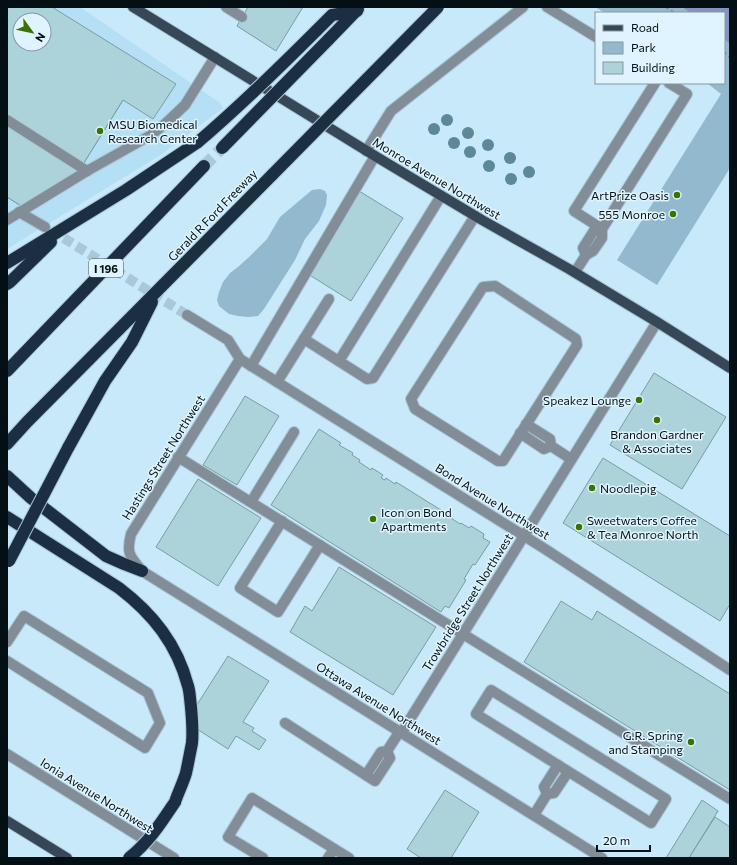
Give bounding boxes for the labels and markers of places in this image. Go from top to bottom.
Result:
place label: MSU Biomedical Research Center [108,117,198,145]
marker: MSU Biomedical Research Center [95,126,105,136]
place label: ArtPrize Oasis [591,188,669,202]
marker: ArtPrize Oasis [672,190,682,200]
place label: 555 Monroe [598,207,665,221]
marker: 555 Monroe [668,209,678,219]
place label: Speakez Lounge [543,393,631,407]
marker: Speakez Lounge [634,395,644,405]
marker: Brandon Gardner & Associates [652,415,662,425]
place label: Brandon Gardner & Associates [610,427,704,455]
place label: Noodlepig [600,481,657,495]
marker: Noodlepig [587,483,597,493]
place label: Icon on Bond Apartments [381,505,452,533]
place label: Sweetwaters Coffee & Tea Monroe North [587,513,698,541]
marker: Icon on Bond Apartments [368,514,378,524]
marker: Sweetwaters Coffee & Tea Monroe North [574,522,584,532]
place label: G.R. Spring and Stamping [608,728,683,756]
marker: G.R. Spring and Stamping [686,737,696,747]

